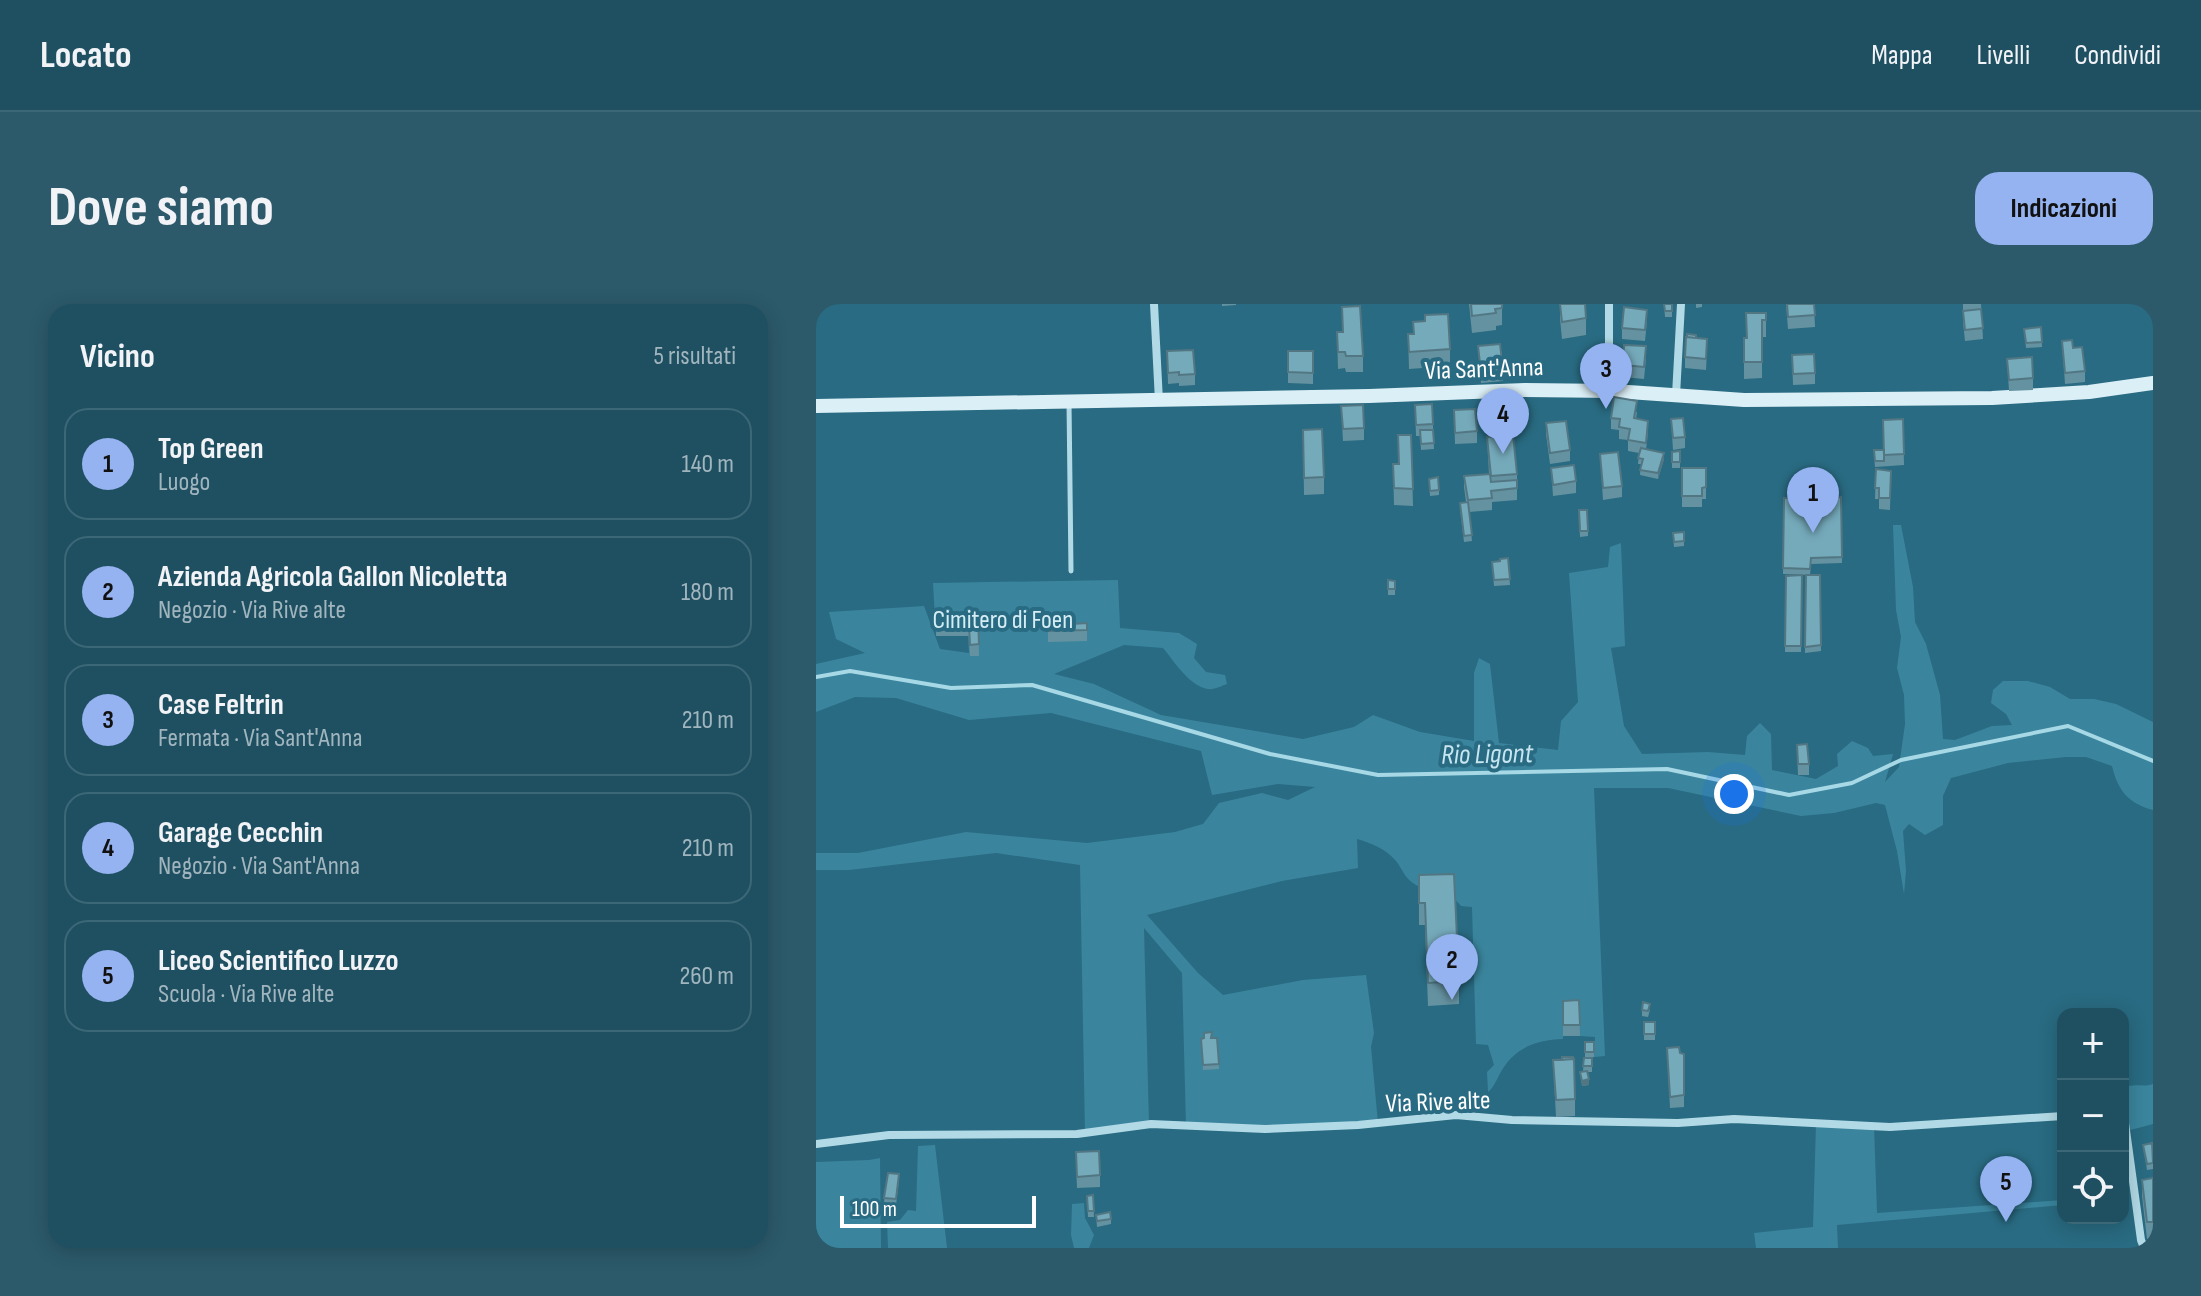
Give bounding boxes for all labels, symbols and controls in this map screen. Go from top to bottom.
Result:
text: Locato [40,33,131,78]
text: Mappa [1871,39,1933,72]
text: Livelli [1977,39,2030,72]
text: Condividi [2074,39,2161,72]
button: Indicazioni [1975,172,2153,245]
text: Dove siamo [48,175,274,242]
text: Vicino [80,336,155,377]
text: 5 risultati [654,341,736,372]
pin: 3 [1580,343,1632,409]
street label: Via Sant'Anna [1424,352,1544,387]
pin: 4 [1477,388,1529,454]
text: Top Green [158,431,264,467]
text: 1 [103,449,113,480]
text: 140 m [682,449,734,480]
text: Luogo [158,467,210,498]
pin: 1 [1787,467,1839,533]
text: Azienda Agricola Gallon Nicoletta [158,559,508,595]
text: 2 [102,577,114,608]
text: 180 m [681,577,734,608]
text: Negozio · Via Rive alte [158,595,346,626]
park label: Cimitero di Foen [933,605,1073,636]
text: Case Feltrin [158,687,284,723]
text: 3 [102,705,114,736]
text: 210 m [682,705,734,736]
text: Fermata · Via Sant'Anna [158,723,362,754]
water label: Rio Ligont [1441,737,1534,772]
your location [1714,774,1754,814]
text: Garage Cecchin [158,815,323,851]
text: 4 [102,833,114,864]
text: 210 m [682,833,734,864]
text: Negozio · Via Sant'Anna [158,851,360,882]
pin: 2 [1426,934,1478,1000]
text: Liceo Scientifico Luzzo [158,943,399,979]
text: 5 [102,961,114,992]
text: 260 m [679,961,734,992]
text: Scuola · Via Rive alte [158,979,334,1010]
map controls [2057,1008,2129,1224]
button: + [2057,1008,2129,1080]
button: − [2057,1080,2129,1152]
street label: Via Rive alte [1385,1085,1491,1120]
button: locate [2057,1152,2129,1224]
pin: 5 [1980,1156,2032,1222]
scale bar [840,1192,1036,1228]
text: 100 m [852,1196,897,1223]

